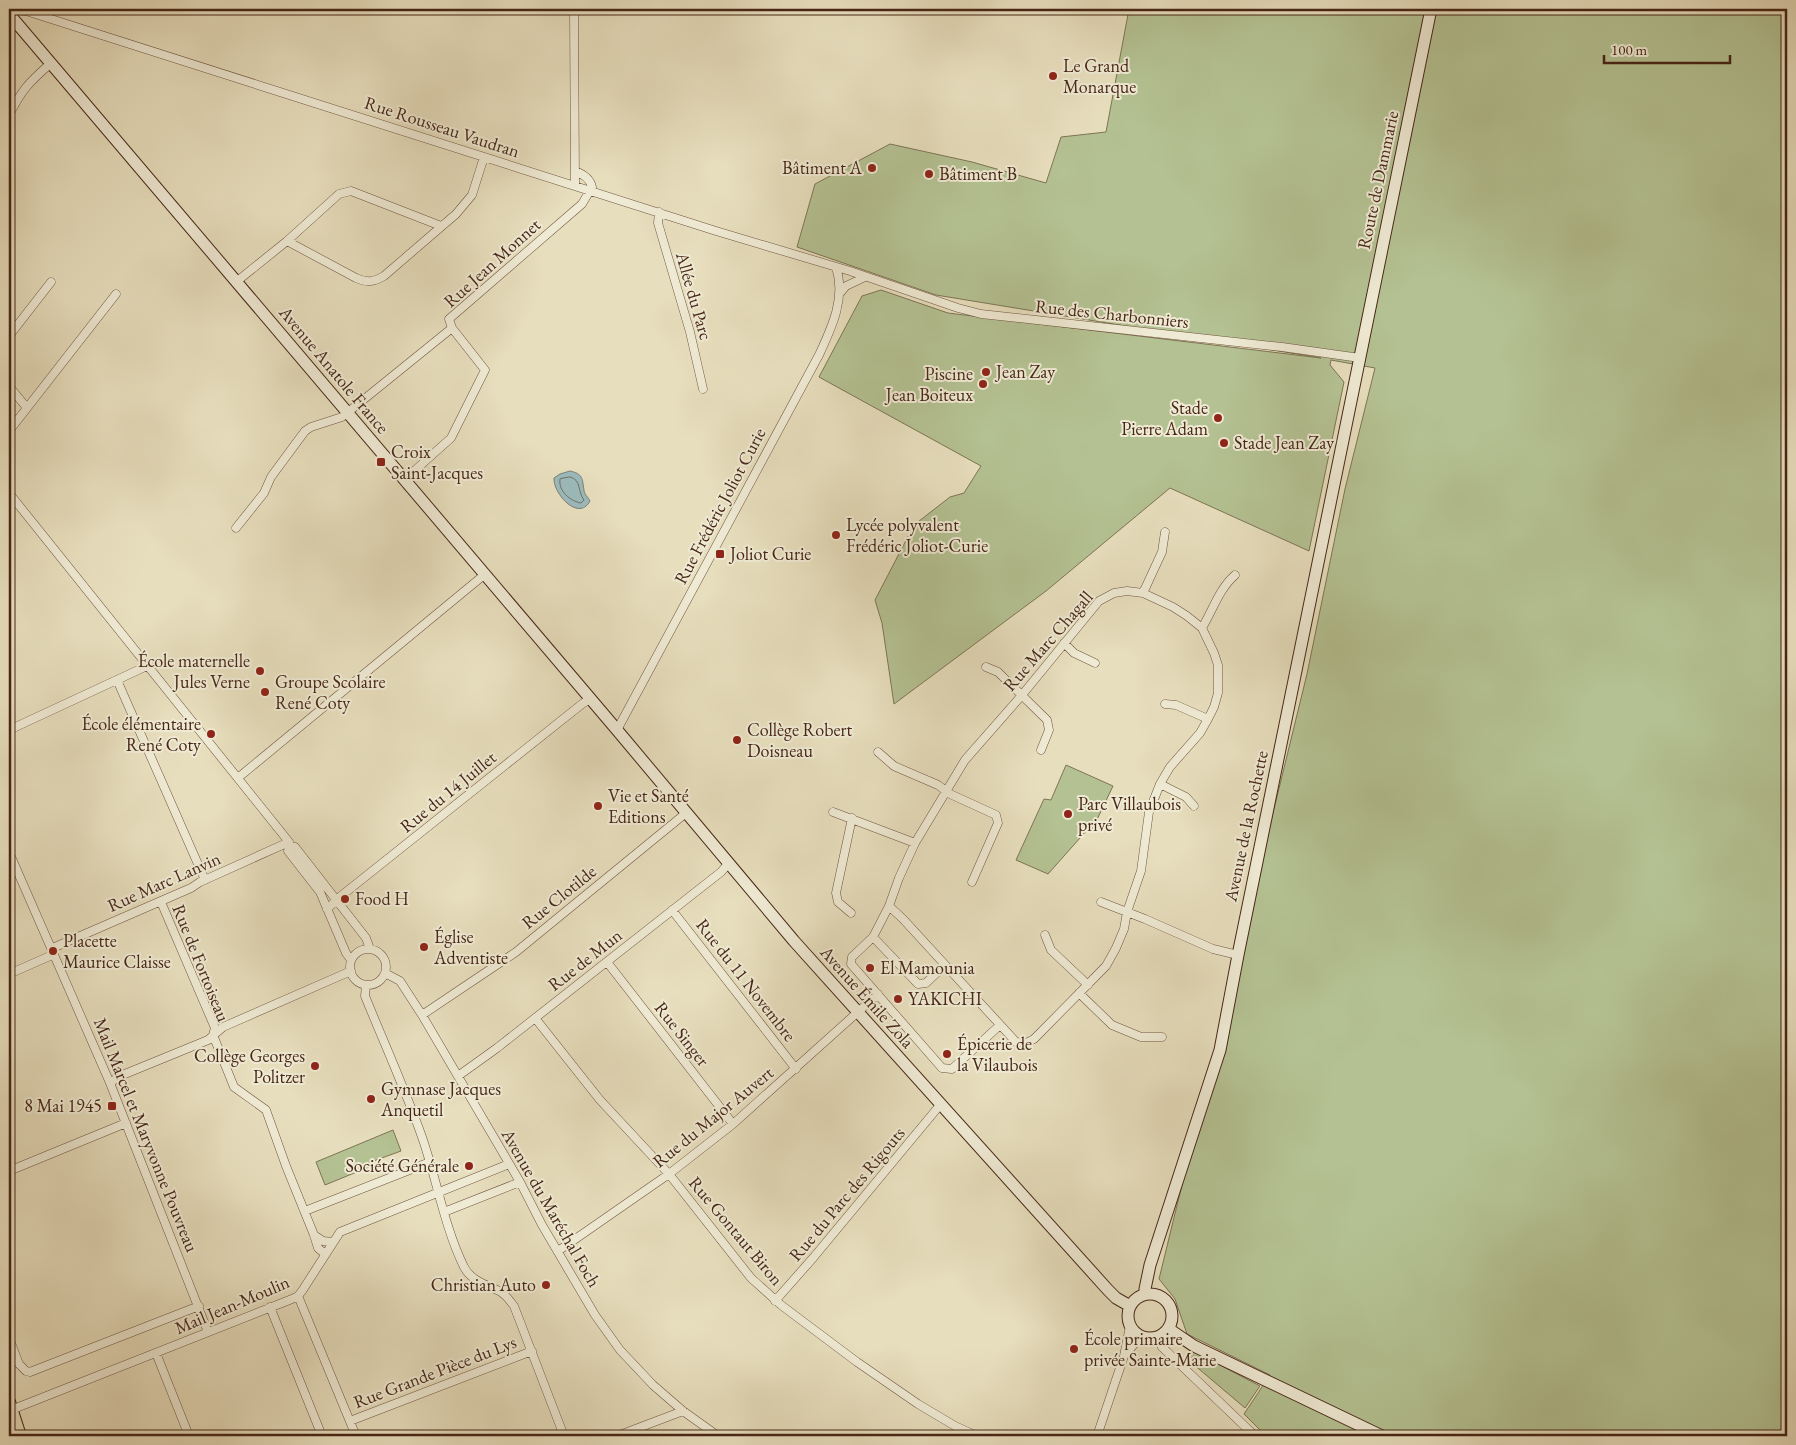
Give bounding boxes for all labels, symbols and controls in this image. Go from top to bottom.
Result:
scale bar [1604,32,1730,64]
text: 100 m [1611,40,1648,59]
place label: Le Grand Monarque [1063,54,1136,98]
marker: Le Grand Monarque [1047,70,1059,82]
street label: Rue Rousseau Vaudran [362,91,523,163]
street label: Route de Dammarie [1352,109,1403,251]
place label: Bâtiment A [782,156,863,179]
marker: Bâtiment A [866,162,878,174]
place label: Bâtiment B [939,162,1017,185]
marker: Bâtiment B [923,168,935,180]
street label: Rue Jean Monnet [438,213,545,312]
street label: Allée du Parc [671,248,718,342]
street label: Rue des Charbonniers [1034,294,1190,333]
street label: Avenue Anatole France [274,300,394,438]
place label: Jean Zay [994,360,1055,383]
place label: Piscine Jean Boiteux [884,362,973,406]
marker: Jean Zay [980,366,992,378]
marker: Piscine Jean Boiteux [977,378,989,390]
place label: Stade Pierre Adam [1121,396,1208,440]
marker: Stade Pierre Adam [1212,412,1224,424]
street label: Rue Frédéric Joliot Curie [670,424,770,588]
place label: Stade Jean Zay [1234,431,1334,454]
marker: Stade Jean Zay [1218,437,1230,449]
place label: Croix Saint-Jacques [391,440,483,484]
marker: Croix Saint-Jacques [375,456,387,468]
place label: Lycée polyvalent Frédéric Joliot-Curie [846,513,988,557]
marker: Lycée polyvalent Frédéric Joliot-Curie [830,529,842,541]
place label: Joliot Curie [730,543,811,565]
marker: Joliot Curie [714,548,726,560]
street label: Rue Marc Chagall [998,586,1098,696]
place label: École maternelle Jules Verne [138,649,250,693]
marker: École maternelle Jules Verne [254,665,266,677]
place label: Groupe Scolaire René Coty [275,670,385,714]
marker: Groupe Scolaire René Coty [259,686,271,698]
place label: École élémentaire René Coty [82,712,201,756]
place label: Collège Robert Doisneau [747,718,853,762]
marker: École élémentaire René Coty [205,728,217,740]
marker: Collège Robert Doisneau [731,734,743,746]
street label: Rue du 14 Juillet [395,746,501,837]
street label: Avenue de la Rochette [1218,748,1273,904]
place label: Vie et Santé Editions [608,784,689,828]
place label: Parc Villaubois privé [1078,792,1181,836]
marker: Vie et Santé Editions [592,800,604,812]
marker: Parc Villaubois privé [1062,808,1074,820]
street label: Rue Marc Lanvin [104,846,224,917]
street label: Rue Clotilde [517,860,601,934]
place label: Food H [355,887,409,910]
marker: Food H [339,893,351,905]
street label: Rue de Fortoiseau [167,901,236,1025]
street label: Rue du 11 Novembre [691,914,802,1046]
street label: Rue de Mun [543,923,627,996]
place label: Église Adventiste [433,925,508,969]
place label: Placette Maurice Claisse [63,929,171,973]
street label: Avenue Émile Zola [815,940,920,1053]
marker: Église Adventiste [418,941,430,953]
marker: Placette Maurice Claisse [47,945,59,957]
place label: El Mamounia [880,956,975,979]
marker: El Mamounia [864,962,876,974]
place label: YAKICHI [908,987,982,1010]
marker: YAKICHI [892,993,904,1005]
street label: Rue Singer [650,997,715,1071]
street label: Mail Marcel et Maryvonne Pouvreau [89,1014,204,1256]
place label: Épicerie de la Vilaubois [957,1032,1038,1076]
place label: Collège Georges Politzer [194,1044,305,1088]
marker: Épicerie de la Vilaubois [941,1048,953,1060]
marker: Collège Georges Politzer [309,1060,321,1072]
street label: Rue du Major Auvert [648,1061,778,1172]
place label: Gymnase Jacques Anquetil [380,1077,501,1121]
marker: Gymnase Jacques Anquetil [365,1093,377,1105]
place label: 8 Mai 1945 [24,1094,102,1117]
marker: 8 Mai 1945 [106,1100,118,1112]
street label: Rue du Parc des Rigouts [784,1122,910,1266]
street label: Avenue du Maréchal Foch [496,1124,606,1291]
place label: Société Générale [345,1154,459,1177]
marker: Société Générale [463,1160,475,1172]
street label: Rue Gontaut Biron [684,1171,789,1290]
street label: Mail Jean-Moulin [171,1270,293,1339]
place label: Christian Auto [431,1273,536,1296]
marker: Christian Auto [540,1279,552,1291]
place label: École primaire privée Sainte-Marie [1084,1327,1216,1371]
street label: Rue Grande Pièce du Lys [350,1330,520,1413]
marker: École primaire privée Sainte-Marie [1068,1343,1080,1355]

